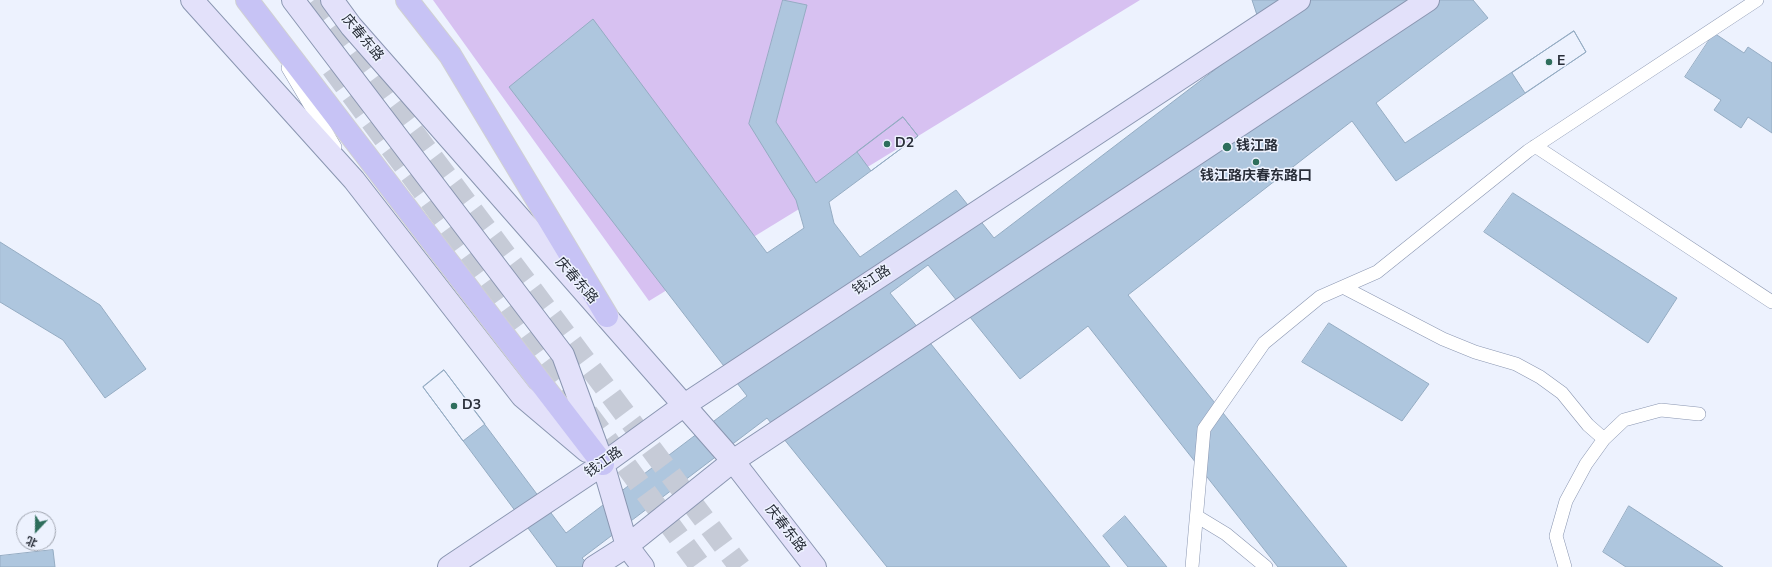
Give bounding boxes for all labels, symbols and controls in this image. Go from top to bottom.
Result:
street label: 庆春东路 [338,11,386,65]
place label: E [1557,54,1565,70]
marker: E [1544,57,1554,67]
place label: D2 [895,136,914,152]
marker: D2 [882,139,892,149]
place label: 钱江路 [1236,139,1278,155]
marker: 钱江路 [1221,141,1233,153]
marker: 钱江路庆春东路口 [1251,157,1261,167]
place label: 钱江路庆春东路口 [1200,169,1312,185]
street label: 庆春东路 [551,254,601,308]
street label: 钱江路 [850,263,894,299]
place label: D3 [462,398,481,414]
marker: D3 [449,401,459,411]
street label: 钱江路 [582,444,626,482]
street label: 庆春东路 [761,502,809,556]
north arrow [16,511,56,551]
text: 北 [24,533,40,551]

